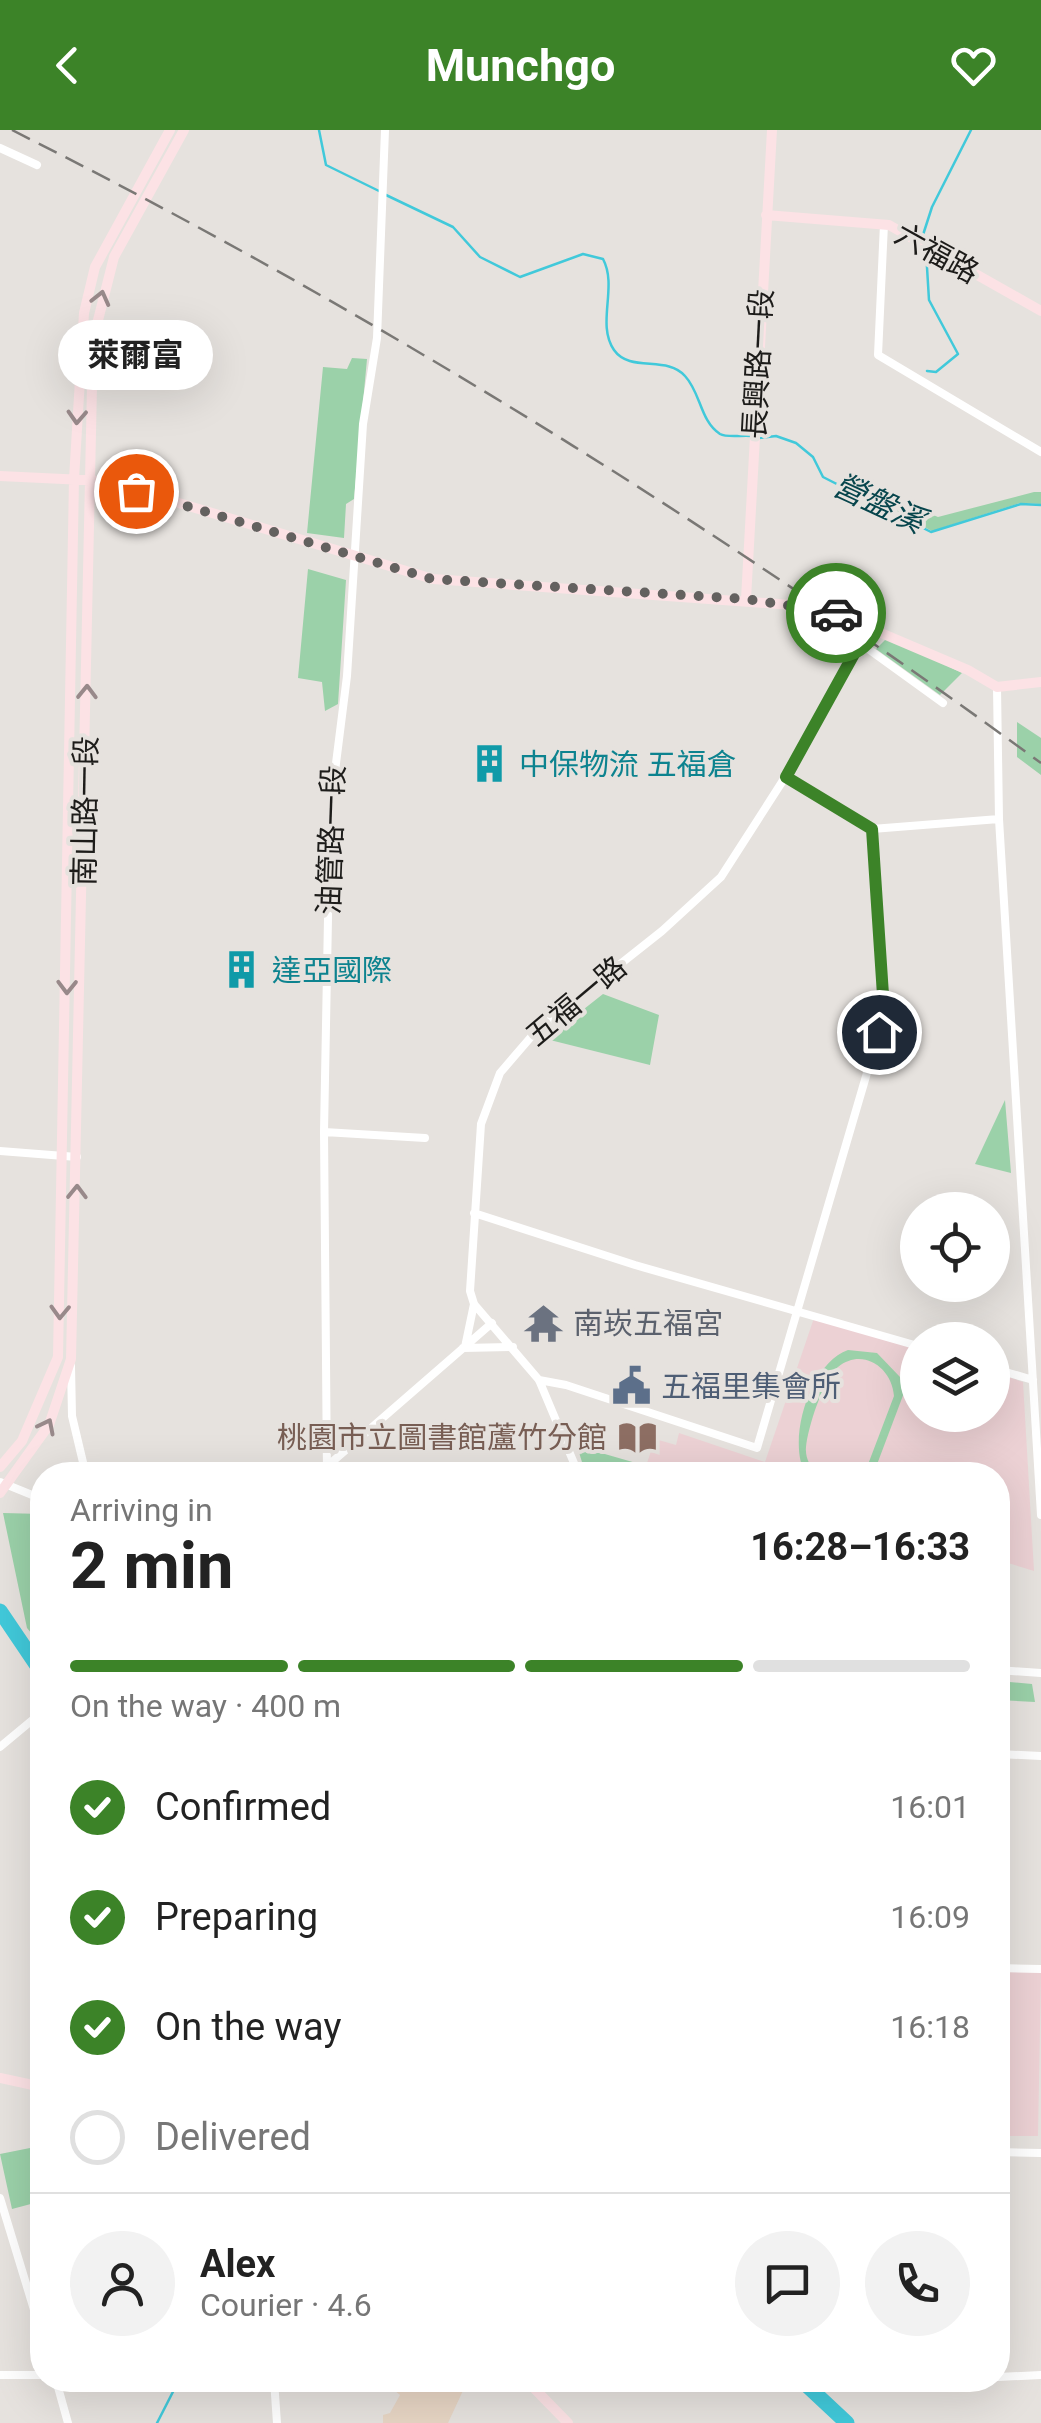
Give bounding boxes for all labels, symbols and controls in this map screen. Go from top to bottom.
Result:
icon: back [40,38,95,93]
icon: heart [946,38,1001,93]
text: Munchgo [426,39,615,92]
street label: 六福路 [889,216,985,290]
street label: 長興路一段 [737,288,779,440]
one-way arrow [89,290,110,307]
callout: 萊爾富 [58,321,214,391]
text: 萊爾富 [87,336,184,374]
one-way arrow [67,409,88,425]
pin [94,449,179,534]
icon: bag [109,464,164,519]
water label: 營盤溪 [827,465,934,542]
courier [786,563,886,663]
icon: car [809,586,864,641]
one-way arrow [77,683,98,699]
street label: 南山路一段 [66,736,104,886]
building icon: 中保物流 五福倉 [468,743,510,785]
place label: 中保物流 五福倉 [519,747,736,782]
street label: 油管路一段 [311,764,351,916]
building icon: 達亞國際 [221,949,263,991]
street label: 五福一路 [519,949,633,1053]
place label: 達亞國際 [272,953,392,988]
one-way arrow [56,980,78,995]
pin [837,990,922,1075]
icon: home [852,1005,907,1060]
one-way arrow [66,1183,87,1199]
map controls [900,1192,1010,1432]
button: locate [900,1192,1010,1302]
temple icon: 南崁五福宮 [522,1302,564,1344]
one-way arrow [49,1304,70,1320]
place label: 南崁五福宮 [573,1306,723,1341]
button: layers [900,1322,1010,1432]
public building icon: 五福里集會所 [610,1365,652,1407]
place label: 五福里集會所 [661,1369,841,1404]
library icon: 桃園市立圖書館蘆竹分館 [616,1416,658,1458]
one-way arrow [35,1418,54,1436]
place label: 桃園市立圖書館蘆竹分館 [277,1420,607,1455]
text: Arriving in [70,1491,213,1529]
text: 16:28–16:33 [750,1525,970,1569]
text: 2 min [70,1528,233,1604]
text: On the way · 400 m [70,1687,341,1725]
icon: check [70,1780,125,1835]
text: Confirmed [155,1785,331,1829]
text: 16:01 [890,1788,970,1826]
icon: check [70,1890,125,1945]
text: Preparing [155,1895,318,1939]
text: 16:09 [890,1898,970,1936]
icon: check [70,2000,125,2055]
text: On the way [155,2005,341,2049]
text: 16:18 [890,2008,970,2046]
text: Delivered [155,2115,311,2159]
button: person [70,2231,175,2336]
button: chat [735,2231,840,2336]
button: phone [865,2231,970,2336]
text: Alex [200,2242,275,2286]
text: Courier · 4.6 [200,2286,372,2324]

